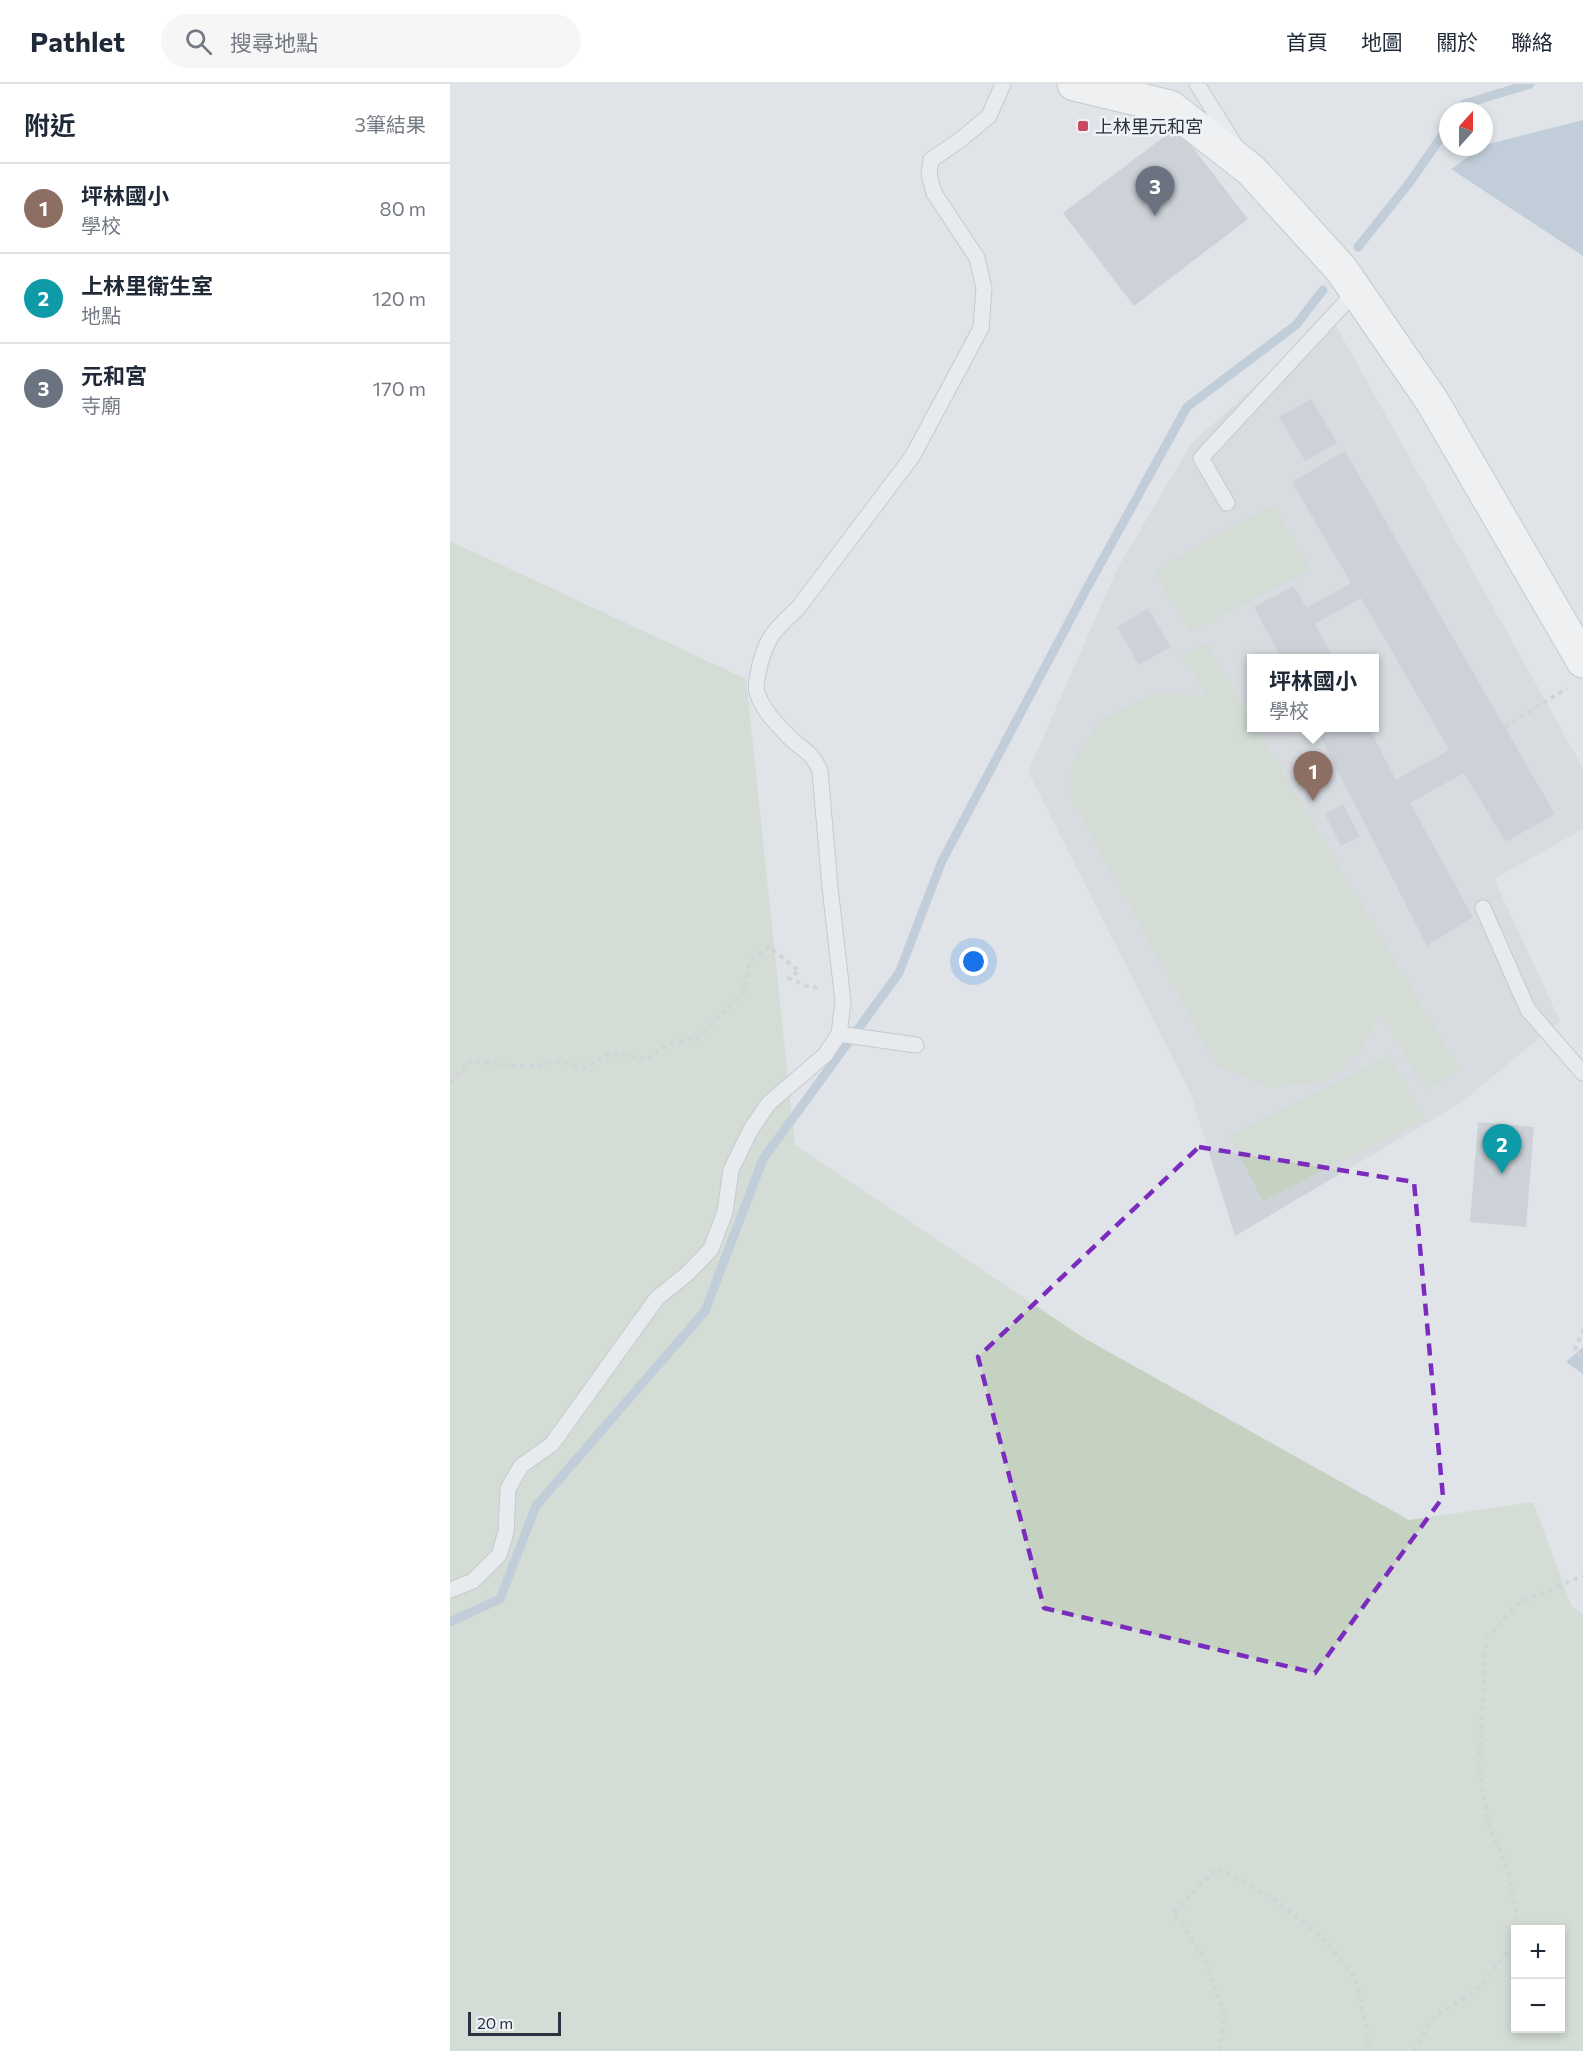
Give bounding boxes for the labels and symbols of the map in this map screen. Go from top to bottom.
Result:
north arrow [1439,102,1493,156]
place label: 上林里元和宮 [1095,115,1203,137]
marker: 上林里元和宮 [1076,119,1090,133]
pin: 3 [1136,166,1174,216]
pin: 1 [1294,752,1332,801]
your location [959,947,988,976]
pin: 2 [1482,1124,1522,1174]
scale bar [468,2009,561,2036]

